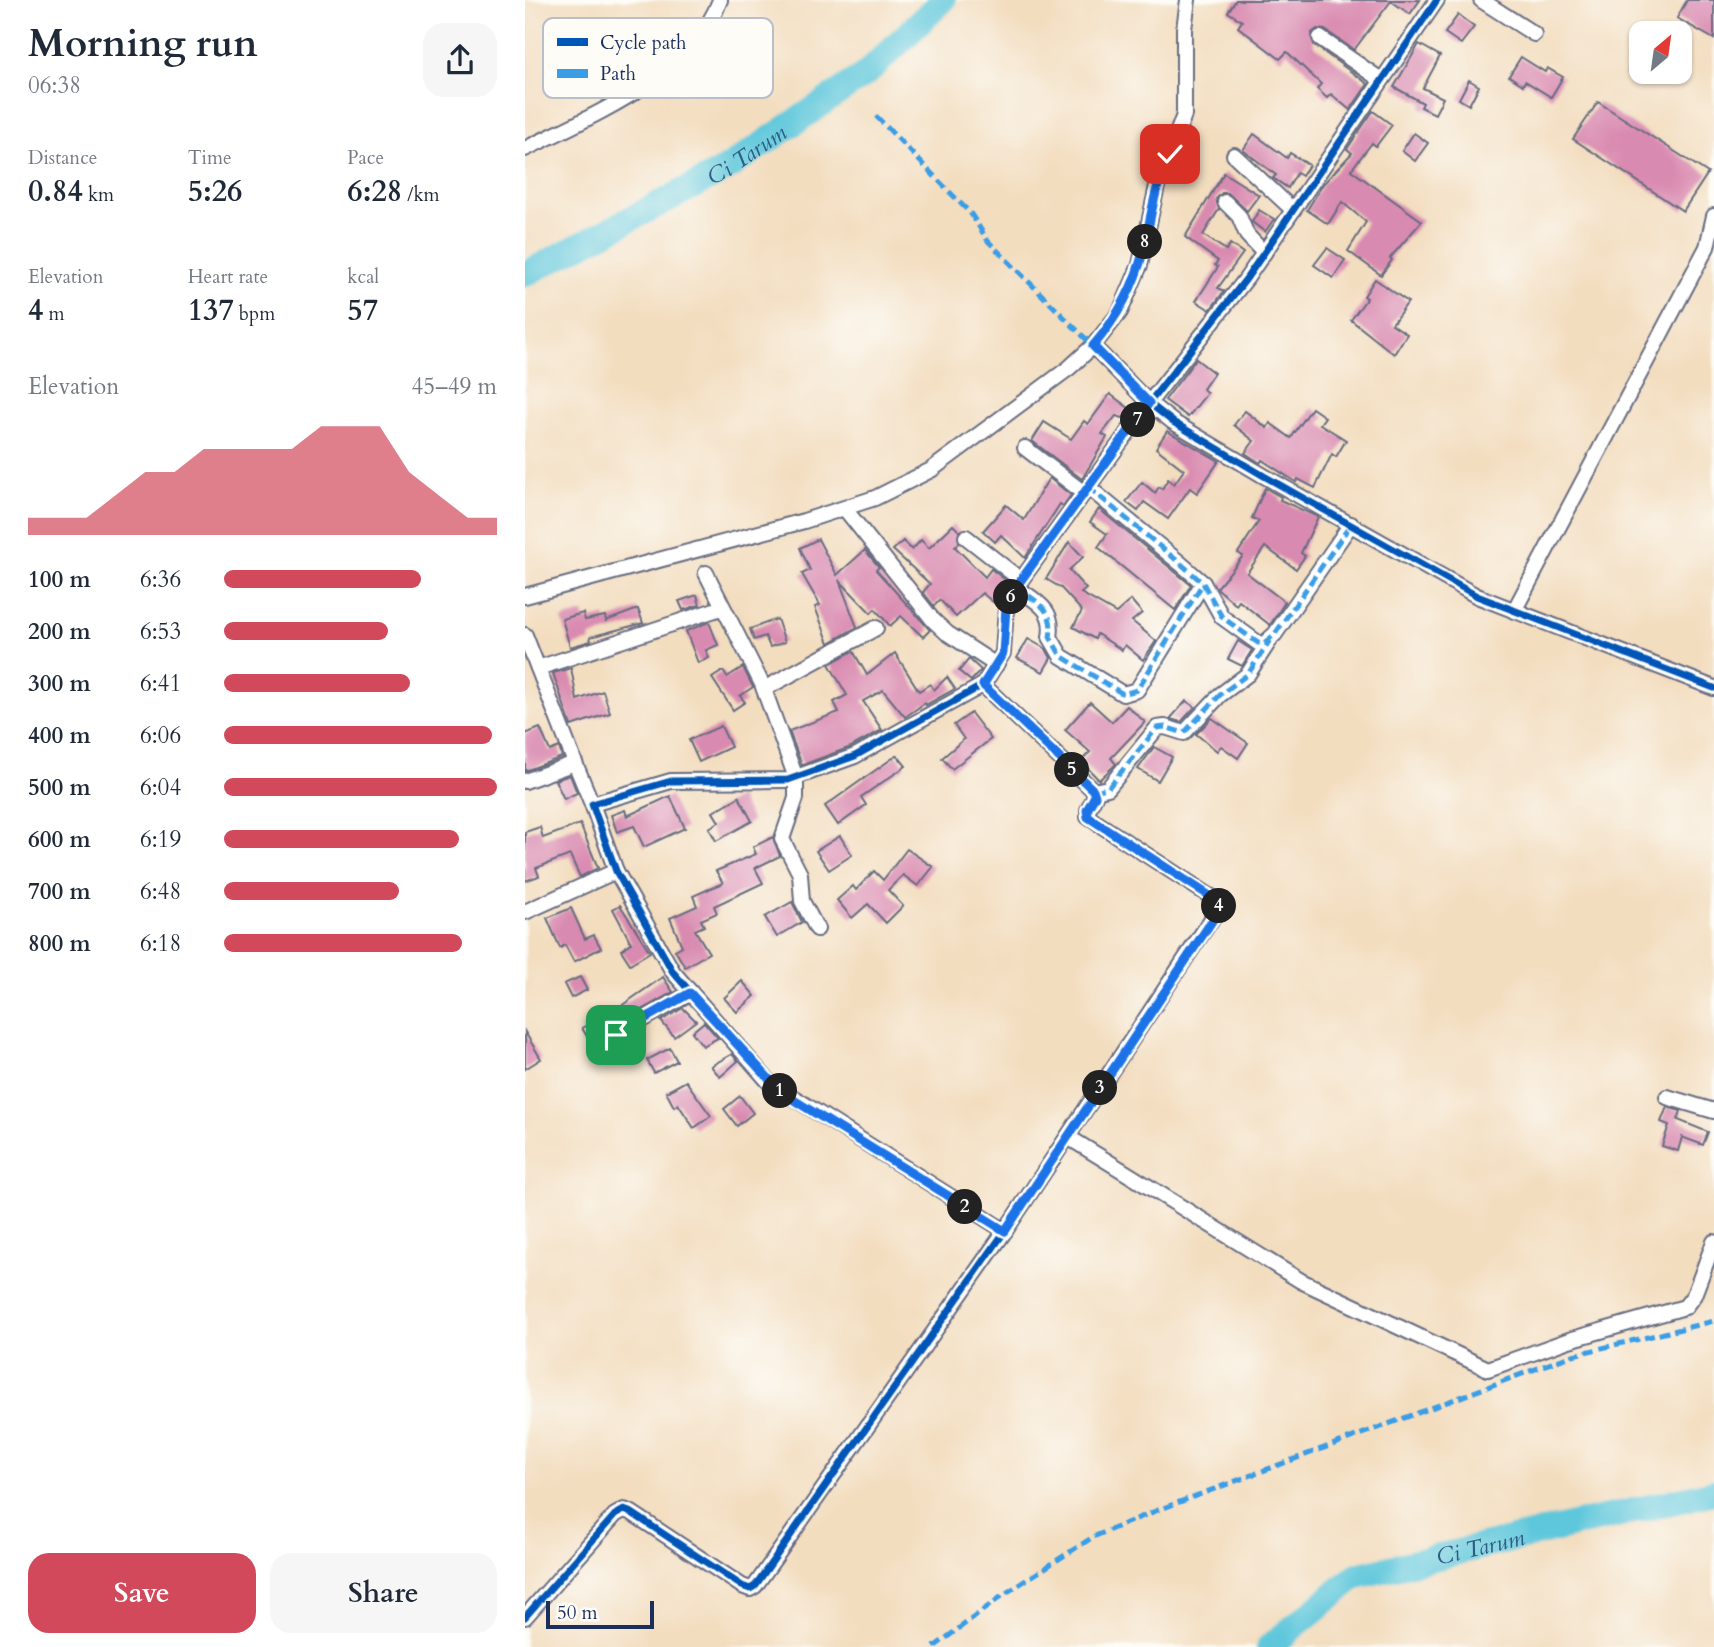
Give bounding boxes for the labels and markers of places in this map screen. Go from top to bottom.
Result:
pin [1140,124,1200,184]
pin: 8 [1127,224,1163,260]
pin: 7 [1121,402,1155,438]
pin: 6 [993,580,1029,614]
pin: 5 [1055,752,1089,788]
pin: 4 [1201,888,1237,923]
pin [586,1005,646,1065]
pin: 3 [1083,1070,1117,1106]
pin: 1 [763,1074,797,1108]
pin: 2 [947,1190,983,1224]

